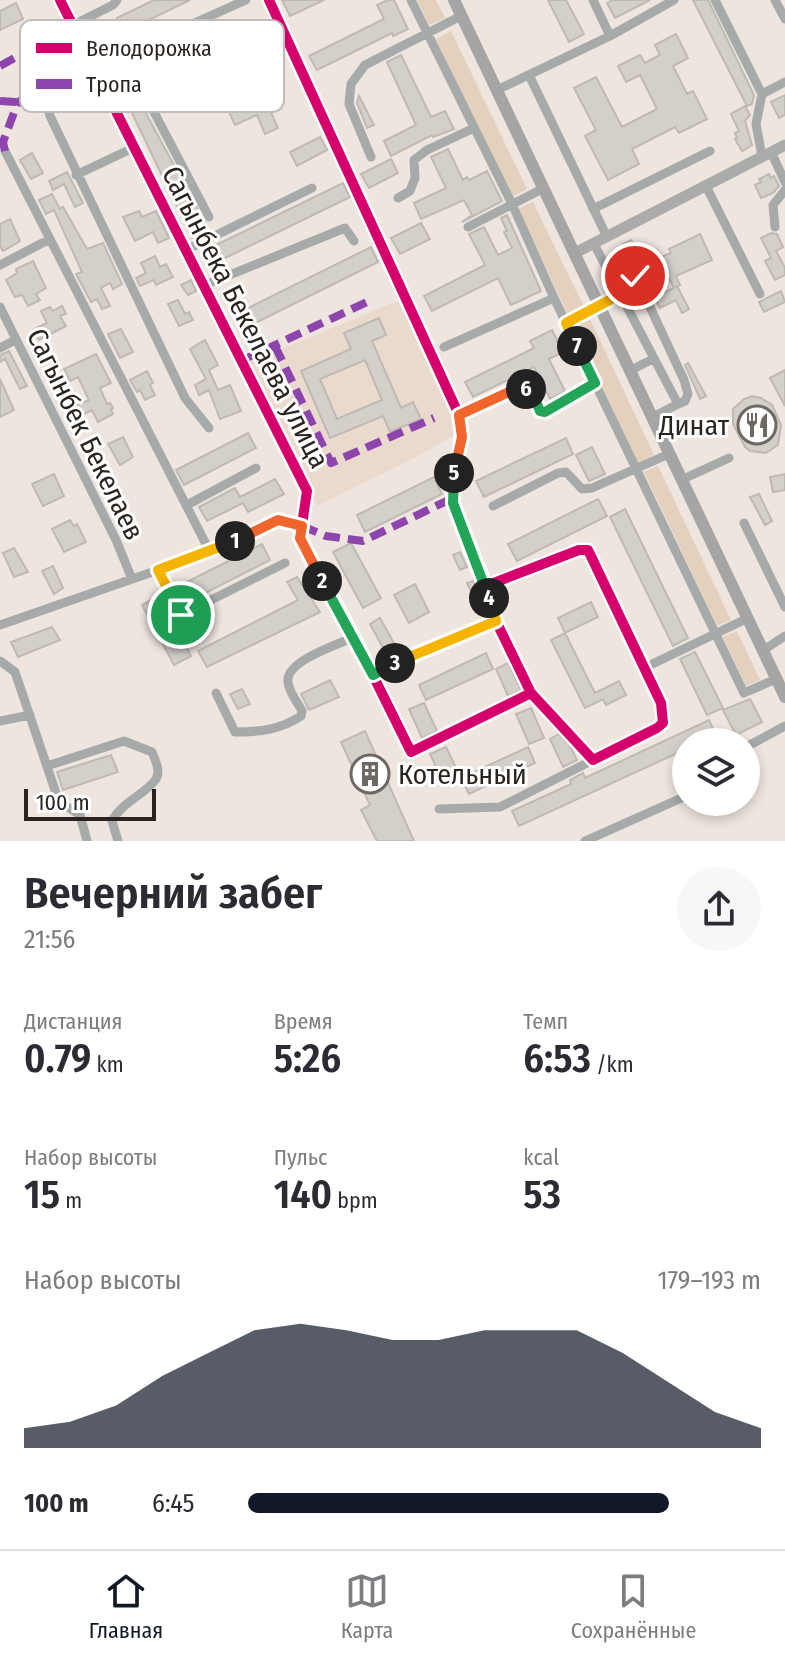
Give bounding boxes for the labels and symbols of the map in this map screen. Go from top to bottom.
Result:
legend [20,20,284,112]
text: Велодорожка [86,35,212,62]
text: Тропа [86,71,142,98]
street label: Сагынбека Бекелаева улица [155,161,336,474]
pin [601,242,669,310]
street label: Сагынбек Бекелаев [20,323,151,545]
pin: 7 [557,326,597,366]
pin: 6 [506,369,546,409]
restaurant icon: Динат [736,404,778,446]
place label: Динат [658,409,730,442]
pin: 5 [434,453,474,493]
pin: 1 [215,521,255,561]
pin: 2 [302,561,342,601]
pin: 4 [469,578,509,618]
pin [147,581,215,649]
pin: 3 [375,643,415,683]
building icon: Котельный [349,753,391,795]
place label: Котельный [398,758,527,791]
scale bar [24,785,156,821]

